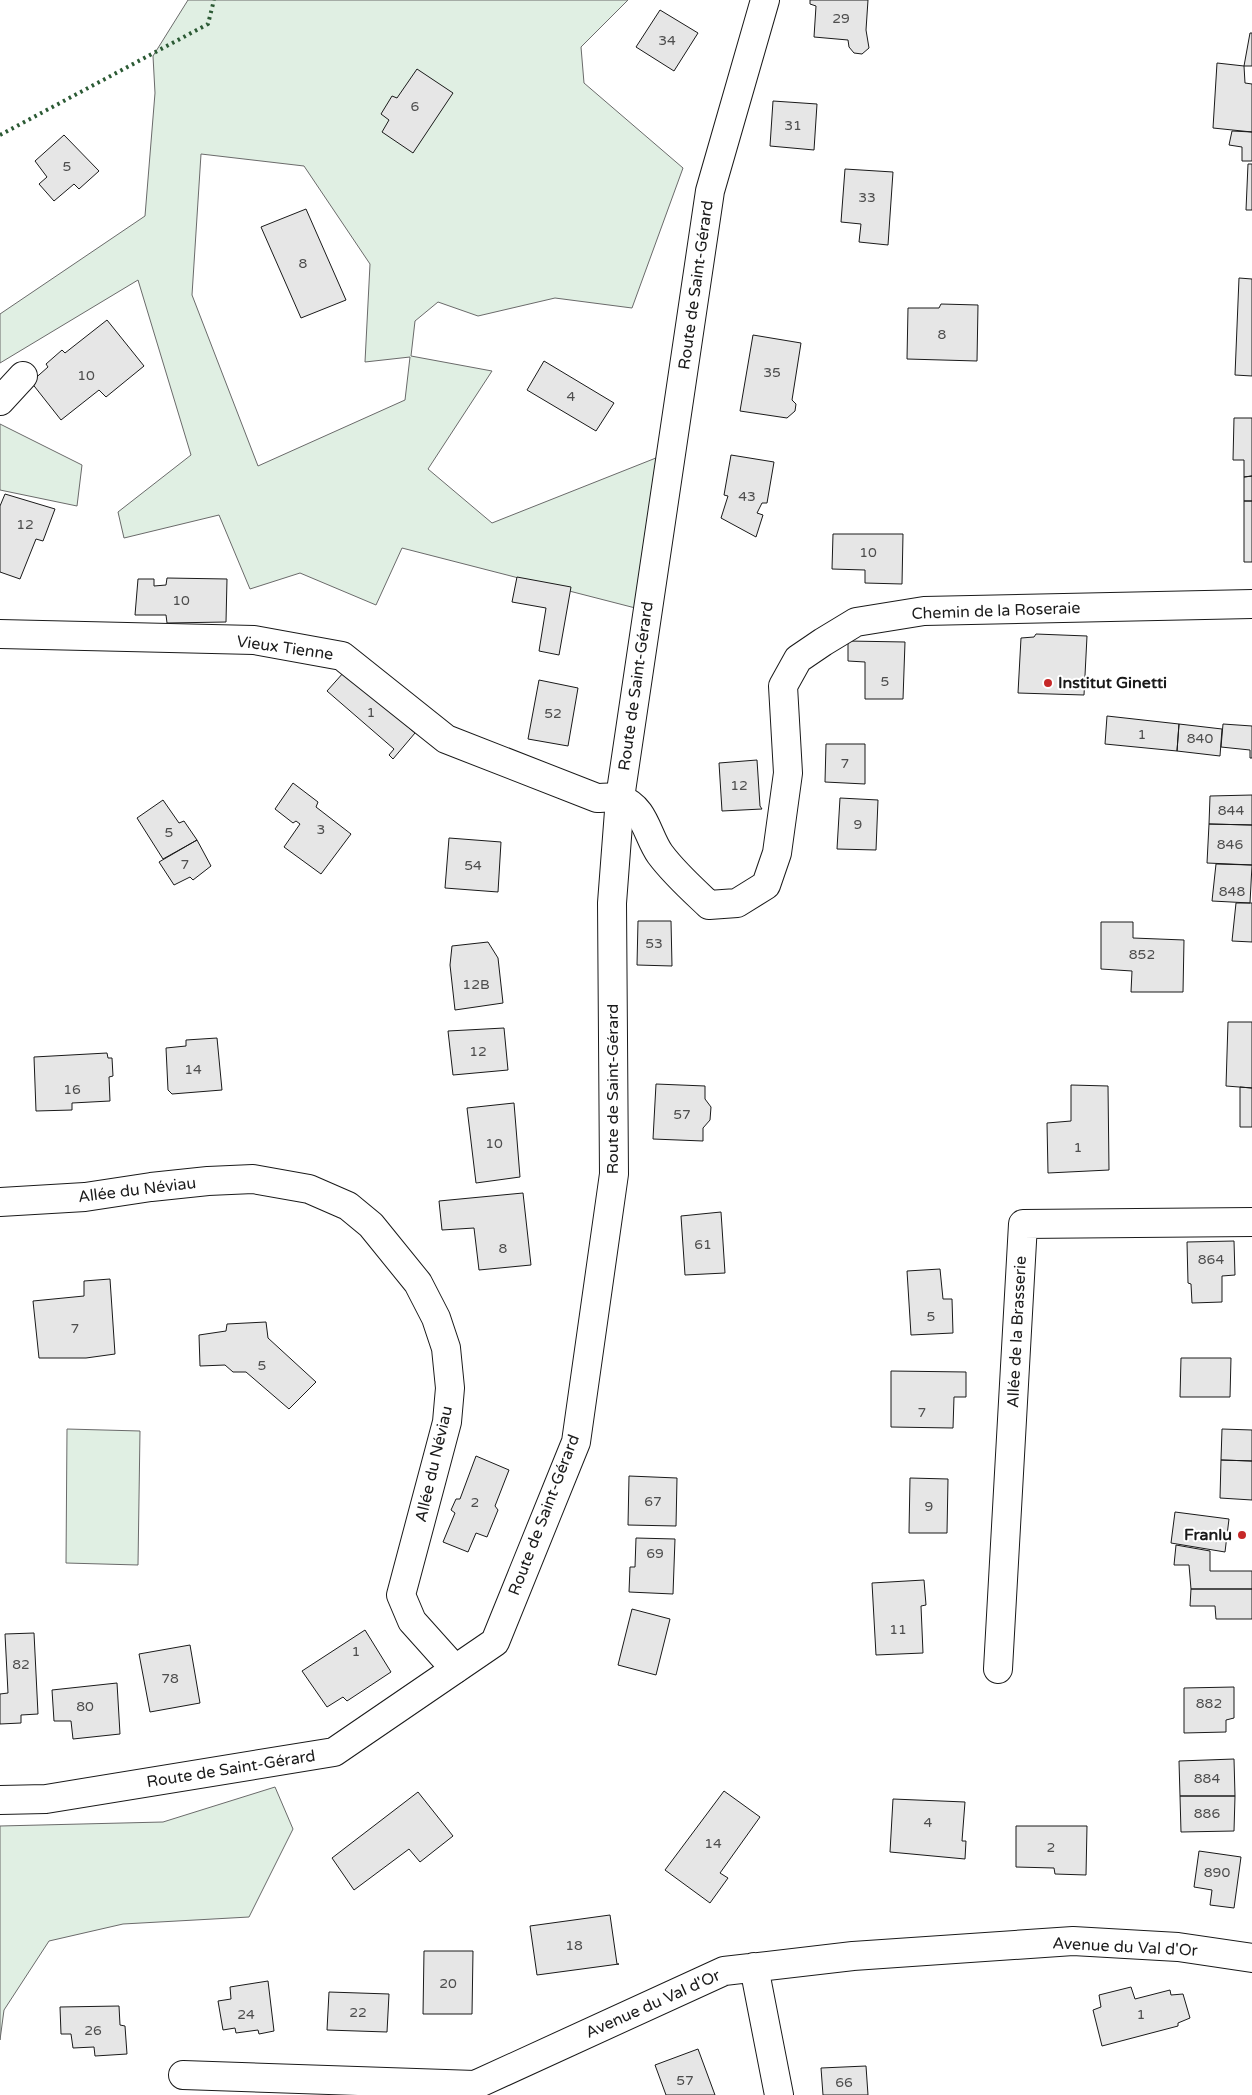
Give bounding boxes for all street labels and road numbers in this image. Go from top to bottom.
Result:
street label: Route de Saint-Gérard [674,199,718,371]
street label: Chemin de la Roseraie [911,598,1081,624]
street label: Route de Saint-Gérard [614,600,658,772]
street label: Vieux Tienne [235,631,335,665]
street label: Route de Saint-Gérard [603,1004,623,1174]
street label: Allée du Néviau [77,1173,197,1207]
street label: Allée de la Brasserie [1003,1255,1031,1409]
street label: Allée du Néviau [411,1404,457,1524]
street label: Route de Saint-Gérard [504,1432,584,1598]
street label: Route de Saint-Gérard [145,1746,317,1792]
street label: Avenue du Val d'Or [1052,1933,1199,1961]
street label: Avenue du Val d'Or [583,1965,724,2043]

